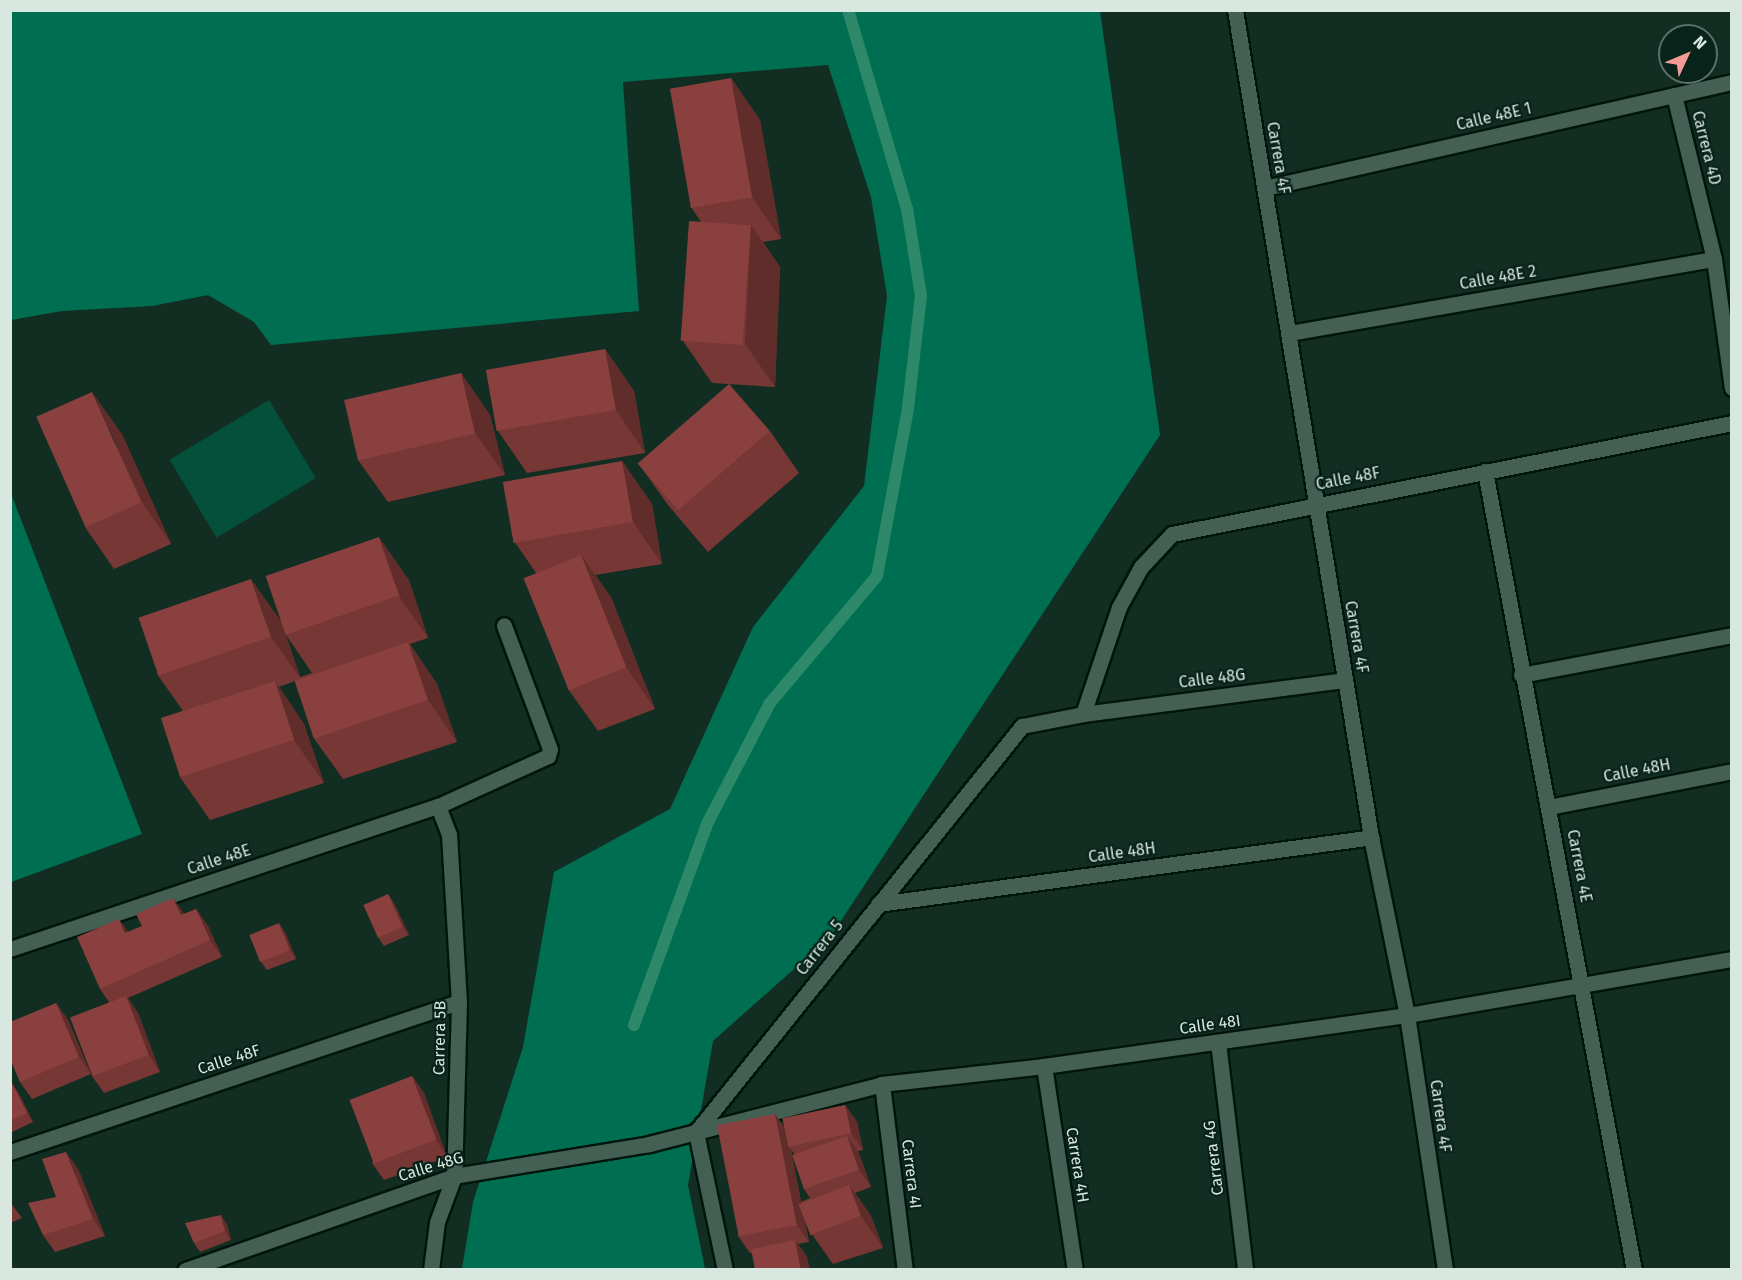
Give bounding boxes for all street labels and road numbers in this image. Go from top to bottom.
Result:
street label: Calle 48E 1 [1454,99,1534,135]
street label: Carrera 4D [1688,109,1724,187]
street label: Carrera 4F [1262,120,1294,196]
street label: Calle 48E 2 [1458,262,1538,294]
street label: Calle 48F [1314,463,1382,495]
street label: Carrera 4F [1340,599,1372,675]
street label: Calle 48G [1178,665,1246,693]
street label: Calle 48H [1602,755,1672,787]
street label: Carrera 4E [1563,828,1595,904]
street label: Calle 48H [1087,839,1157,867]
street label: Calle 48E [185,841,253,879]
street label: Carrera 5 [793,917,847,979]
street label: Carrera 5B [430,1001,450,1075]
street label: Calle 48I [1178,1011,1242,1039]
street label: Calle 48F [195,1041,263,1079]
street label: Carrera 4F [1425,1079,1455,1153]
street label: Carrera 4G [1200,1119,1228,1197]
street label: Carrera 4H [1062,1126,1092,1204]
street label: Carrera 4I [897,1138,925,1210]
street label: Calle 48G [396,1148,466,1186]

